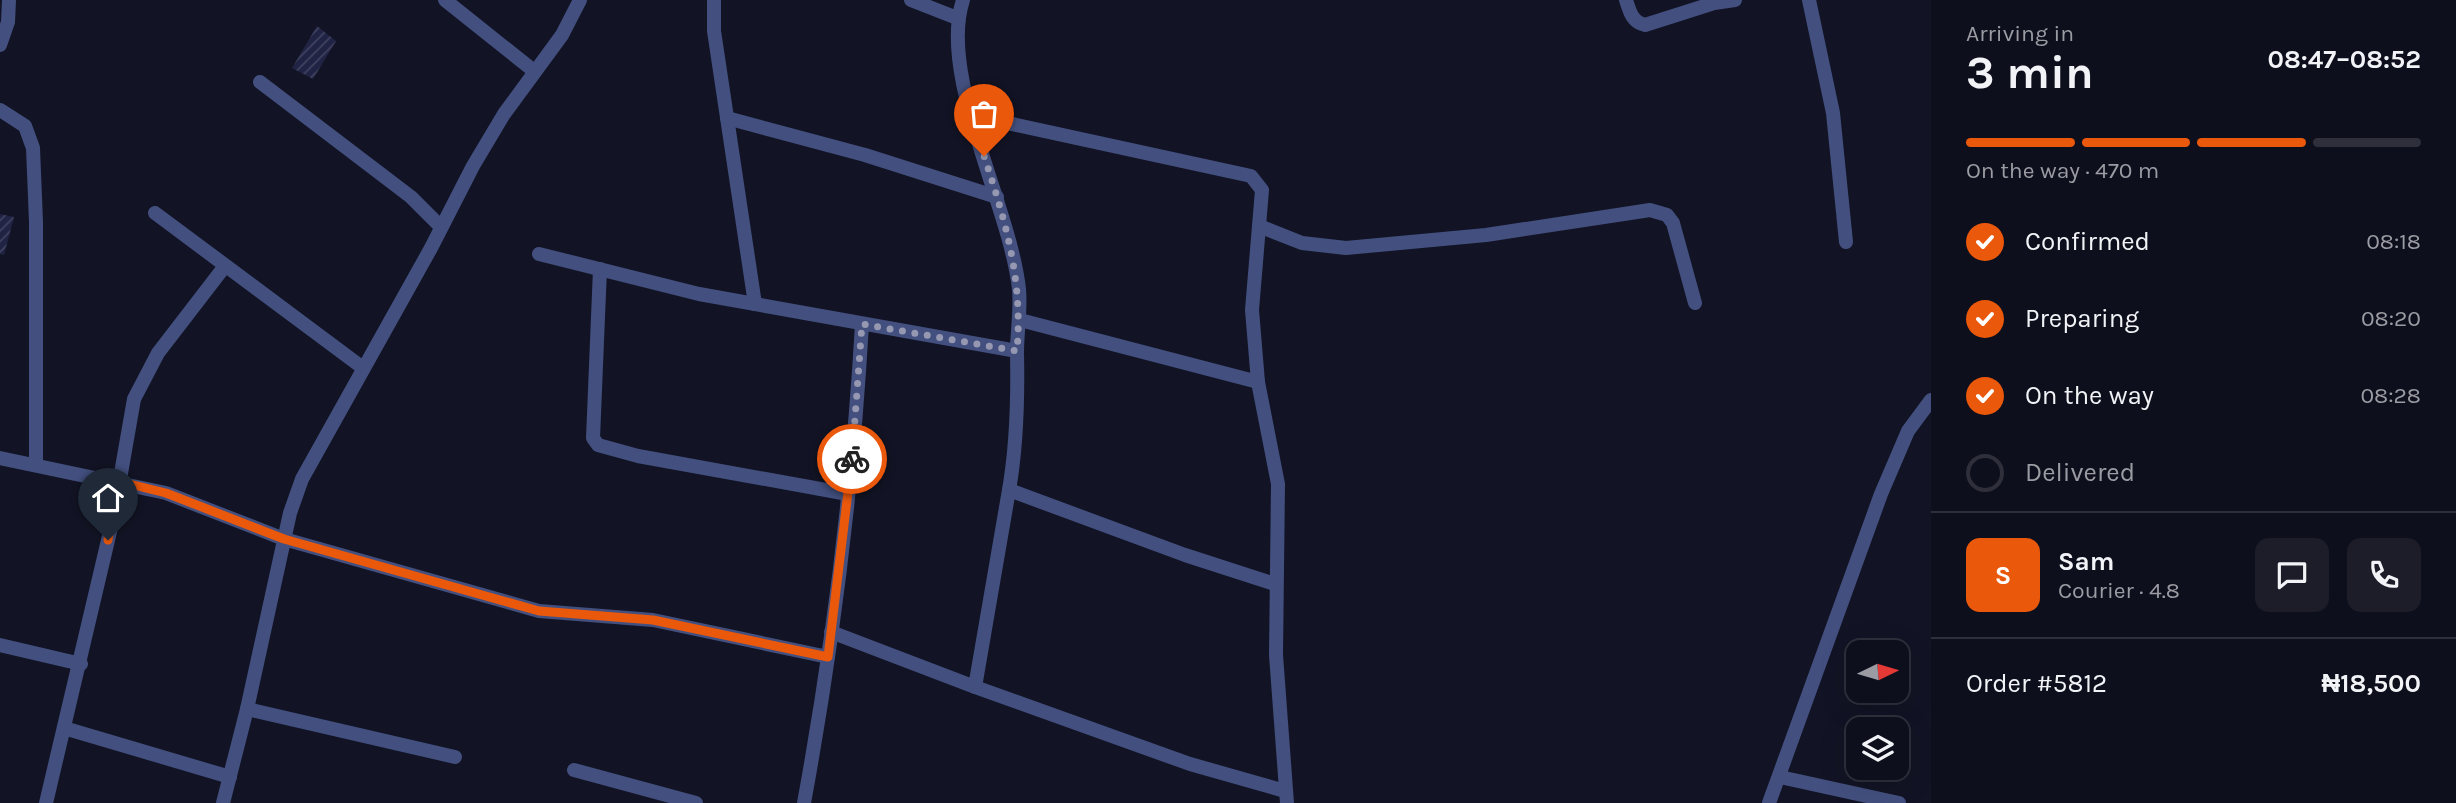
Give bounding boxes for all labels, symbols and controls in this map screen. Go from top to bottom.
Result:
text: Arriving in [1966,20,2074,47]
text: 08:47–08:52 [2268,44,2421,75]
text: 3 min [1966,46,2094,100]
pin [954,84,1014,156]
icon: bag [965,95,1003,133]
text: On the way · 470 m [1966,157,2159,184]
icon: check [1966,223,2004,261]
text: Confirmed [2025,226,2150,257]
text: 08:18 [2366,228,2421,255]
icon: check [1966,300,2004,338]
text: Preparing [2025,303,2139,334]
text: 08:20 [2361,305,2421,332]
icon: check [1966,377,2004,415]
text: On the way [2025,380,2154,411]
text: 08:28 [2360,382,2421,409]
courier [817,424,887,494]
icon: bike [833,440,871,478]
text: Delivered [2025,457,2135,488]
pin [78,468,138,540]
icon: home [89,479,127,517]
button: chat [2255,538,2329,612]
button: phone [2347,538,2421,612]
text: Sam [2058,546,2114,577]
text: S [1995,560,2011,591]
text: Courier · 4.8 [2058,577,2180,604]
north arrow [1846,640,1909,704]
map controls [1846,640,1909,780]
text: Order #5812 [1966,668,2107,699]
text: ₦18,500 [2322,668,2421,699]
button: layers [1846,717,1909,780]

